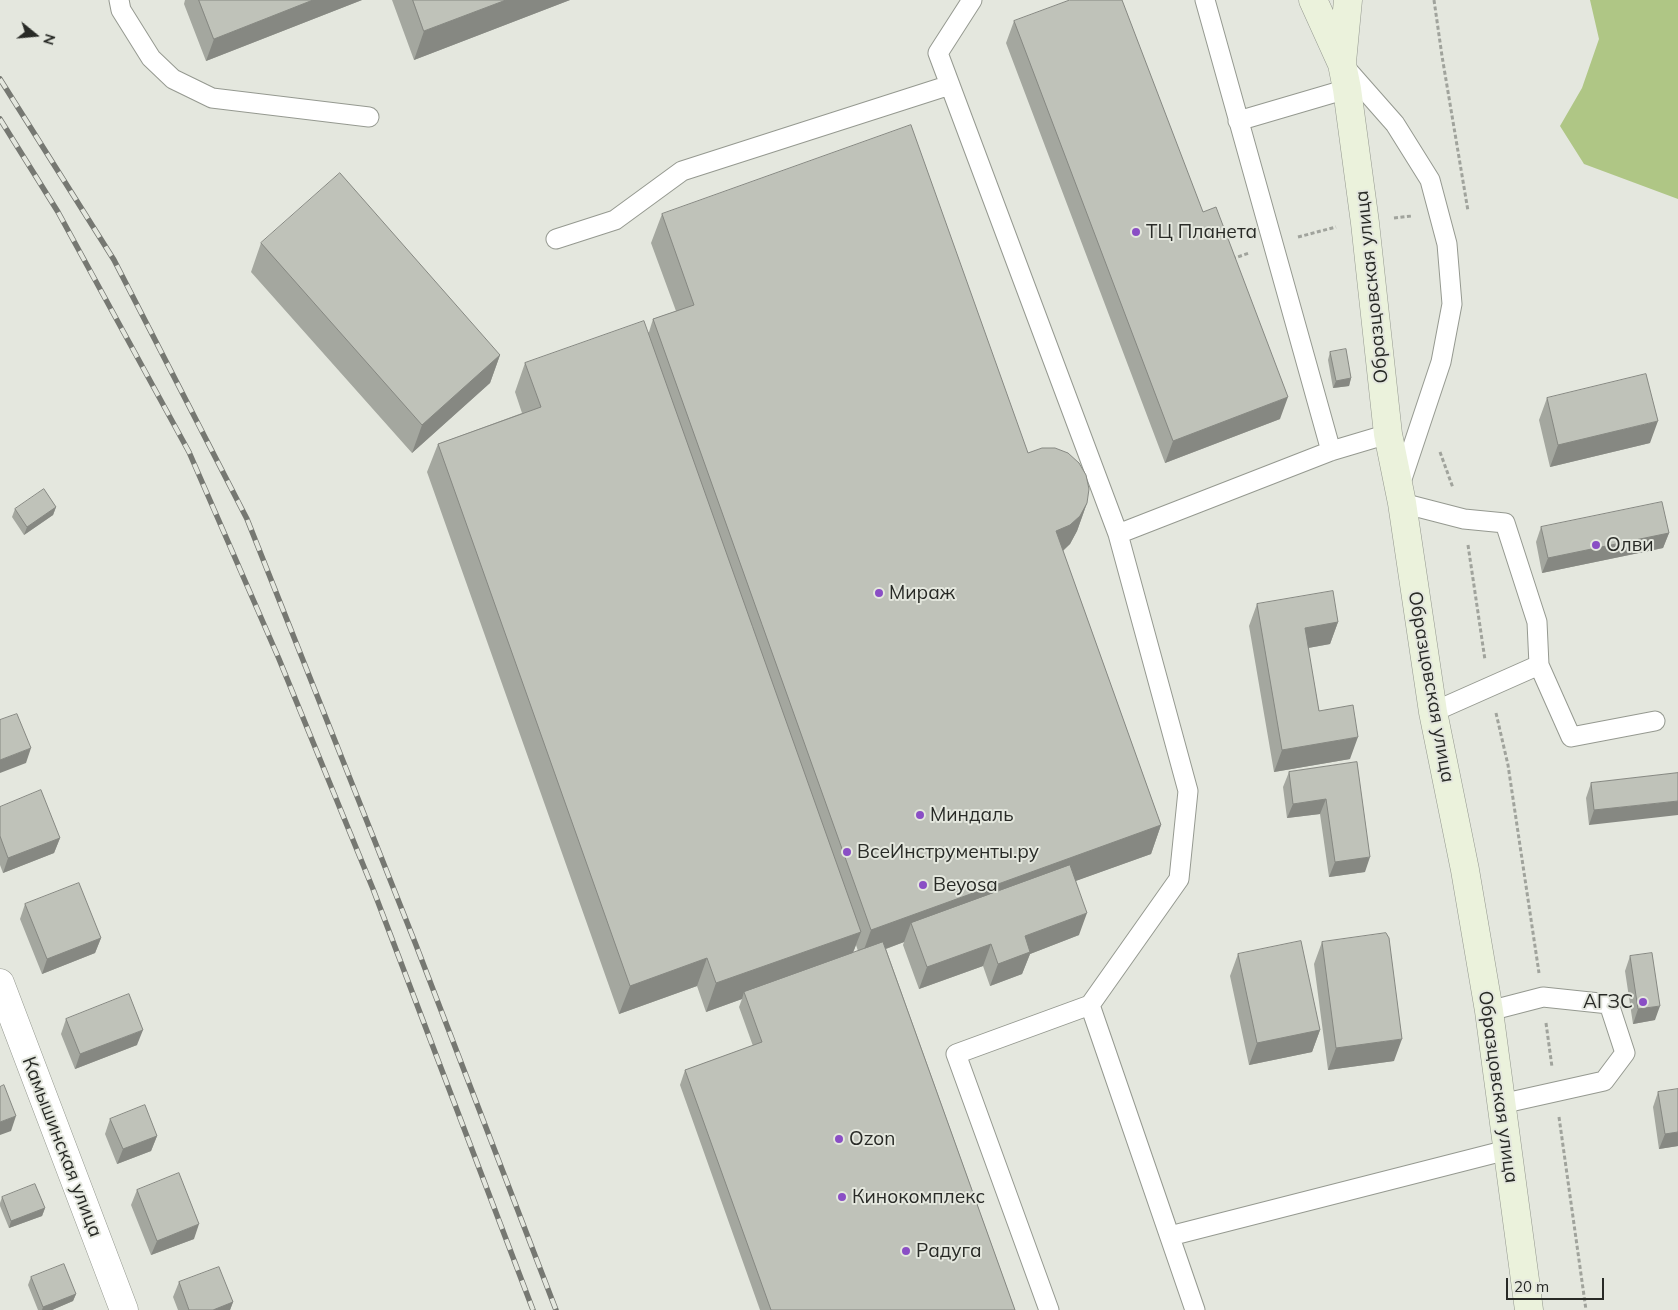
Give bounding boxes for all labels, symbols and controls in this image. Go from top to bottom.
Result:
north arrow [10,10,60,60]
text: N [39,32,59,47]
street label: Образцовская улица [1351,189,1393,385]
place label: ТЦ Планета [1146,221,1257,243]
marker: ТЦ Планета [1130,226,1142,238]
place label: Олви [1606,534,1654,556]
marker: Олви [1590,539,1602,551]
place label: Мираж [889,582,955,604]
marker: Мираж [873,587,885,599]
street label: Образцовская улица [1403,590,1459,784]
place label: Миндаль [930,804,1014,826]
marker: Миндаль [914,809,926,821]
place label: ВсеИнструменты.ру [857,841,1039,863]
marker: ВсеИнструменты.ру [841,846,853,858]
place label: Beyosa [933,874,998,896]
marker: Beyosa [917,879,929,891]
street label: Образцовская улица [1473,989,1523,1185]
place label: АГЗС [1583,991,1633,1013]
marker: АГЗС [1637,996,1649,1008]
street label: Камышинская улица [17,1054,107,1240]
place label: Ozon [849,1128,895,1150]
marker: Ozon [833,1133,845,1145]
place label: Кинокомплекс [852,1186,985,1208]
marker: Кинокомплекс [836,1191,848,1203]
place label: Радуга [916,1240,982,1262]
marker: Радуга [900,1245,912,1257]
scale bar [1508,1268,1606,1300]
text: 20 m [1514,1277,1549,1296]

